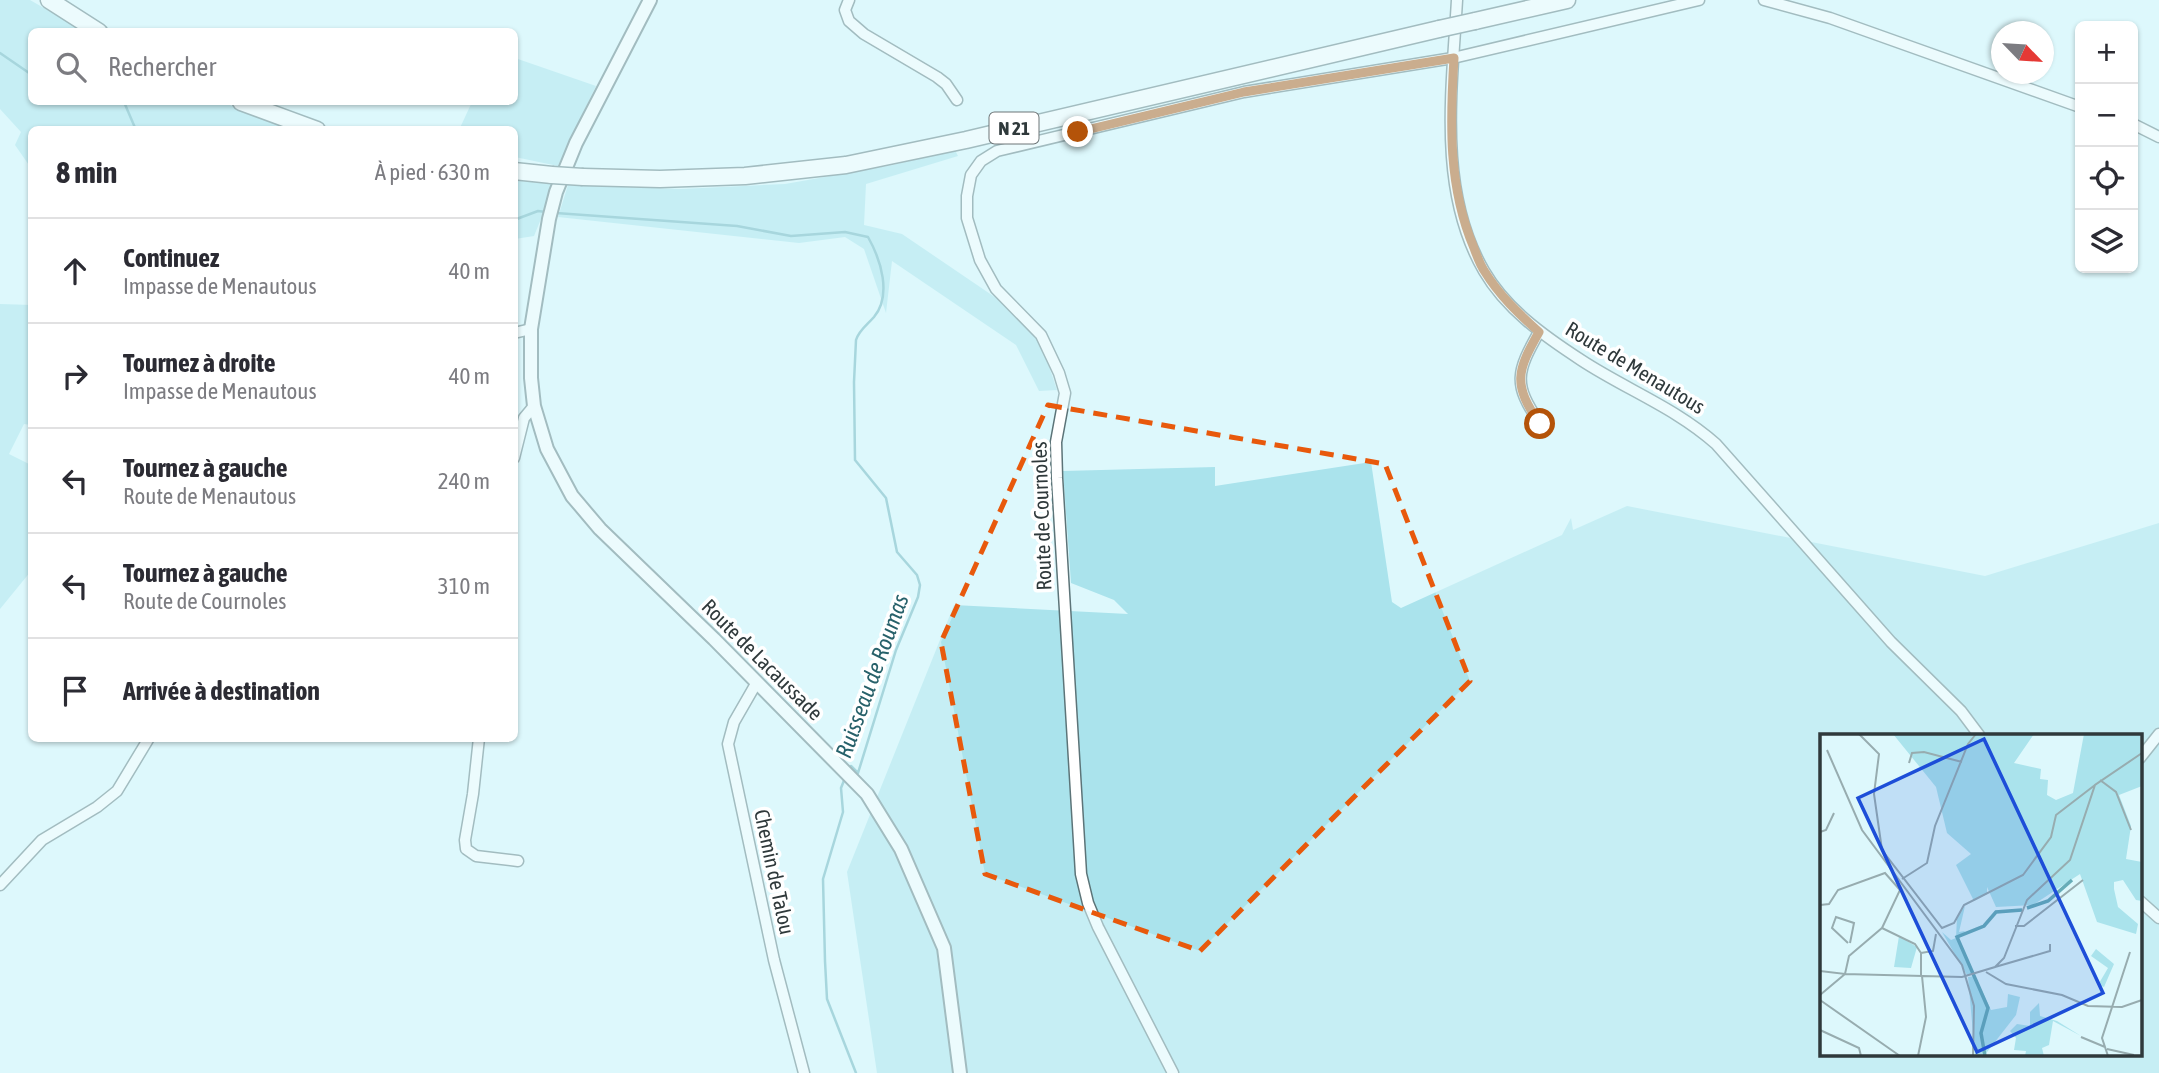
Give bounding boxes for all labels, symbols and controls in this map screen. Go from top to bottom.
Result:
north arrow [1991,21,2054,84]
map controls [2075,21,2138,273]
button: + [2075,21,2138,84]
search box [28,28,518,105]
icon: search [52,48,90,86]
text: Rechercher [108,52,216,82]
button: − [2075,84,2138,147]
road number: N 21 [990,112,1038,144]
route end [1062,116,1093,147]
button: locate [2075,147,2138,210]
text: 8 min [56,155,117,189]
text: À pied · 630 m [375,159,490,185]
button: layers [2075,210,2138,273]
text: Continuez [123,243,219,273]
icon: ahead [56,252,94,290]
text: 40 m [449,258,490,284]
text: Impasse de Menautous [123,273,317,299]
street label: Route de Menautous [1562,316,1709,418]
text: Tournez à droite [123,348,276,378]
icon: right [56,357,94,395]
text: 40 m [449,363,490,389]
text: Impasse de Menautous [123,378,317,404]
route start [1524,408,1555,439]
street label: Route de Cournoles [1026,441,1056,591]
text: Tournez à gauche [123,453,288,483]
icon: left [56,462,94,500]
text: 240 m [438,468,490,494]
text: Route de Menautous [123,483,296,509]
text: Tournez à gauche [123,558,288,588]
icon: left [56,567,94,605]
text: 310 m [438,573,490,599]
text: Route de Cournoles [123,588,286,614]
water label: Ruisseau de Roumas [830,591,914,761]
street label: Route de Lacaussade [697,594,828,725]
icon: arrive [56,672,94,710]
text: Arrivée à destination [123,676,320,706]
inset map [1820,734,2142,1056]
street label: Chemin de Talou [750,807,800,937]

